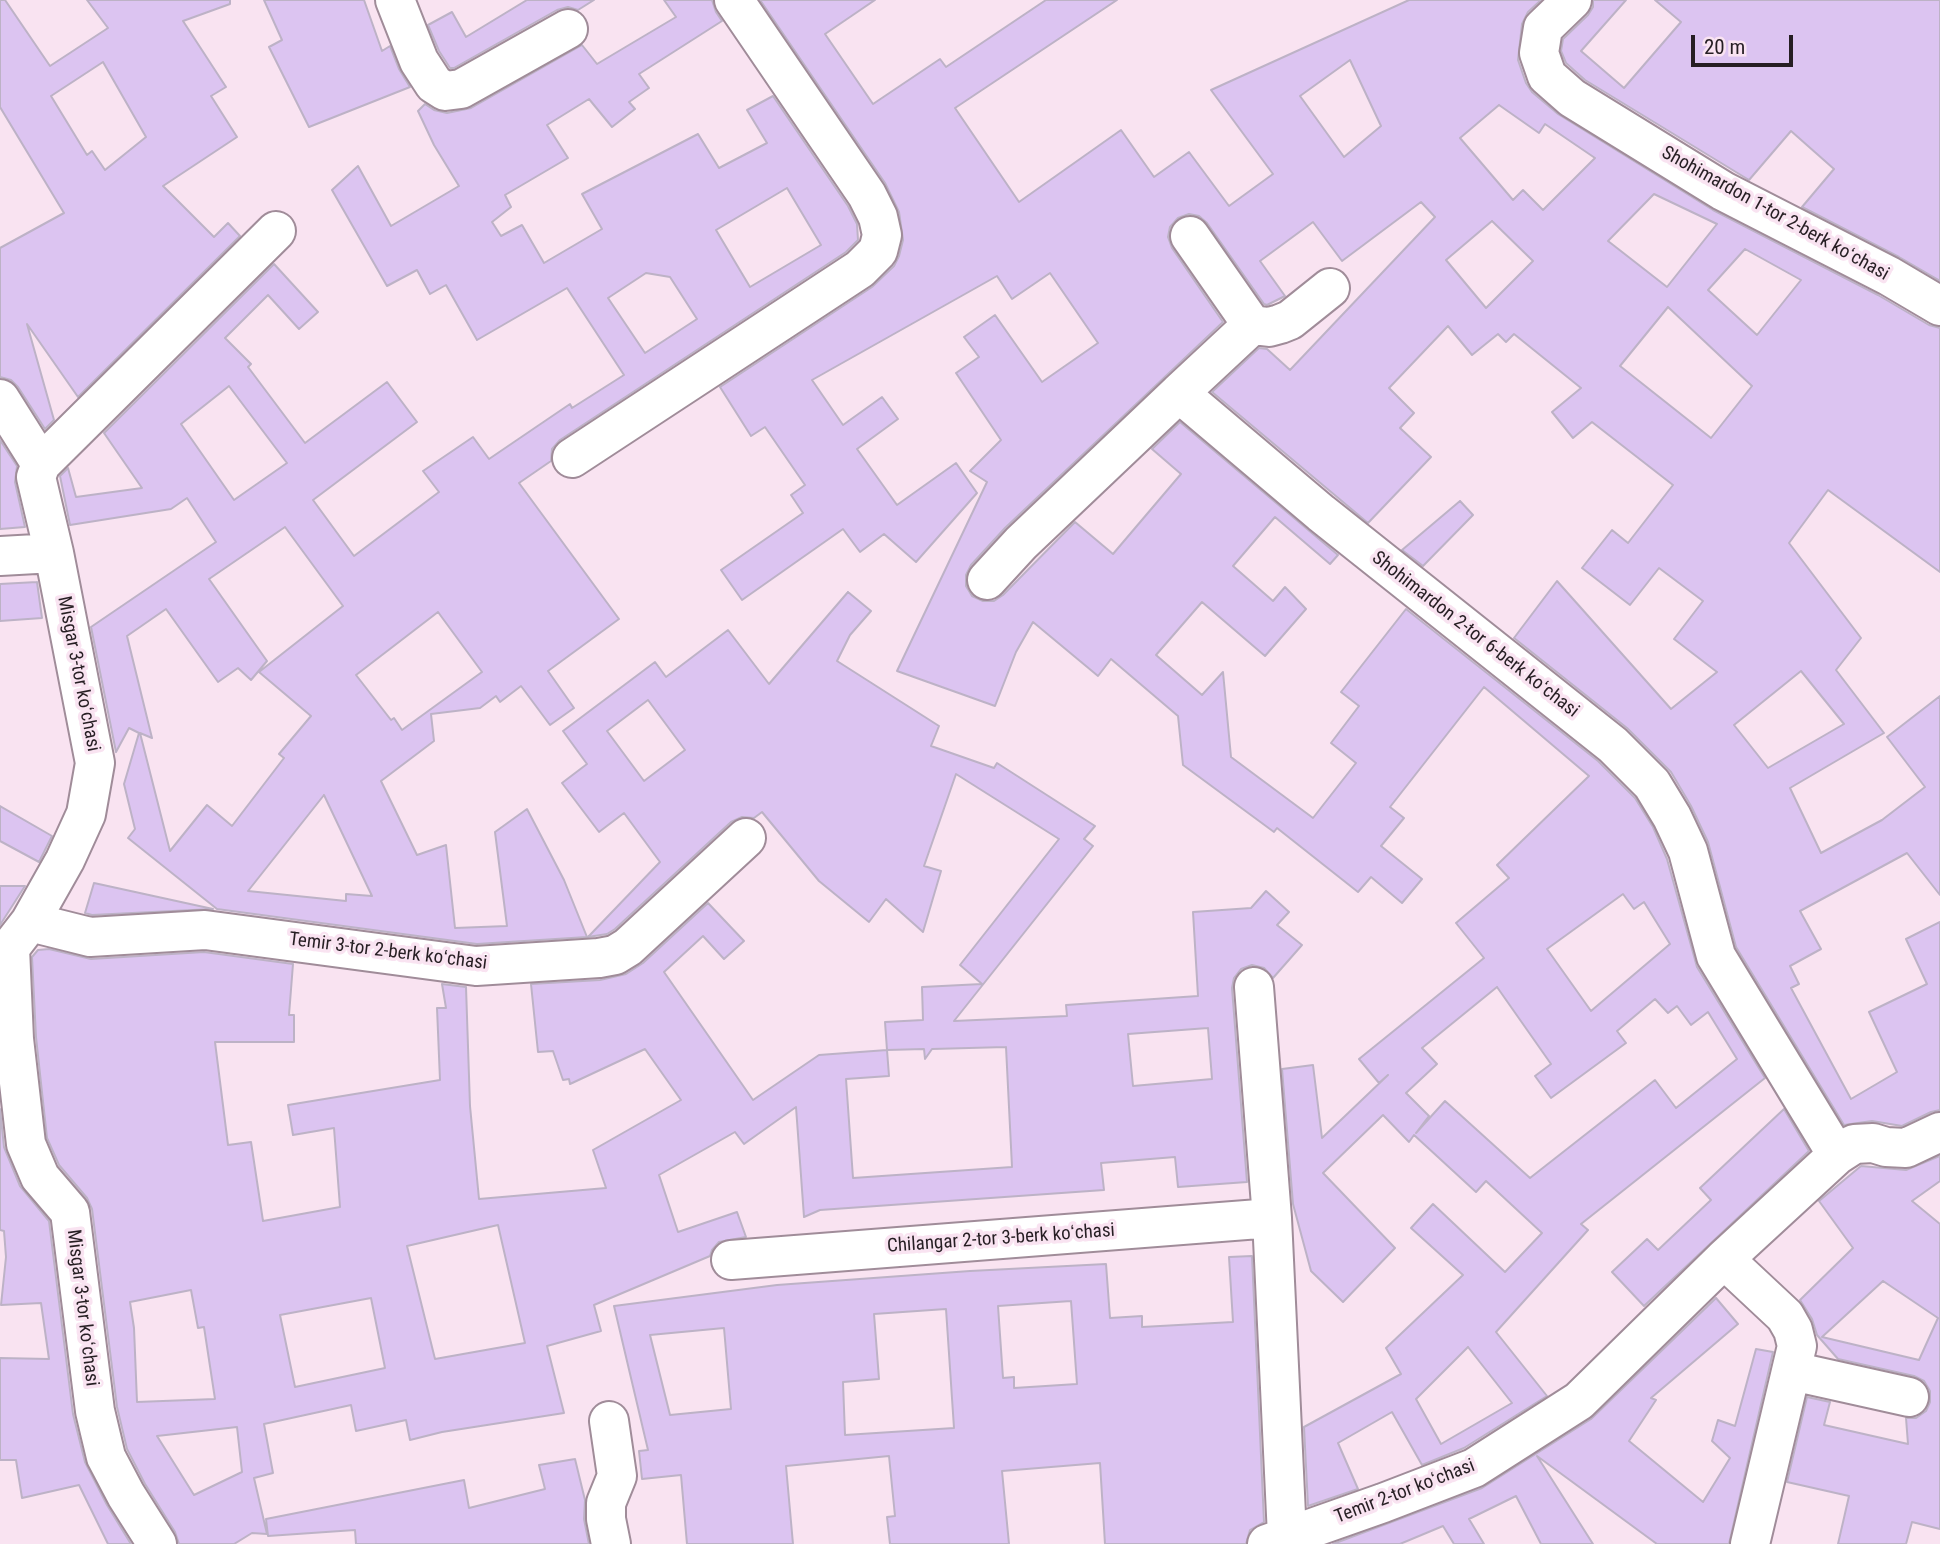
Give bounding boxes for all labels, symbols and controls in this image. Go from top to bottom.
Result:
scale bar [1695,21,1797,65]
text: 20 m [1704,35,1745,59]
street label: Shohimardon 1-tor 2-berk koʻchasi [1657,142,1893,286]
street label: Shohimardon 2-tor 6-berk koʻchasi [1367,547,1583,723]
street label: Misgar 3-tor koʻchasi [52,594,104,754]
street label: Temir 3-tor 2-berk koʻchasi [288,929,488,975]
street label: Chilangar 2-tor 3-berk koʻchasi [886,1220,1116,1258]
street label: Misgar 3-tor koʻchasi [61,1228,103,1388]
street label: Temir 2-tor koʻchasi [1332,1455,1478,1529]

